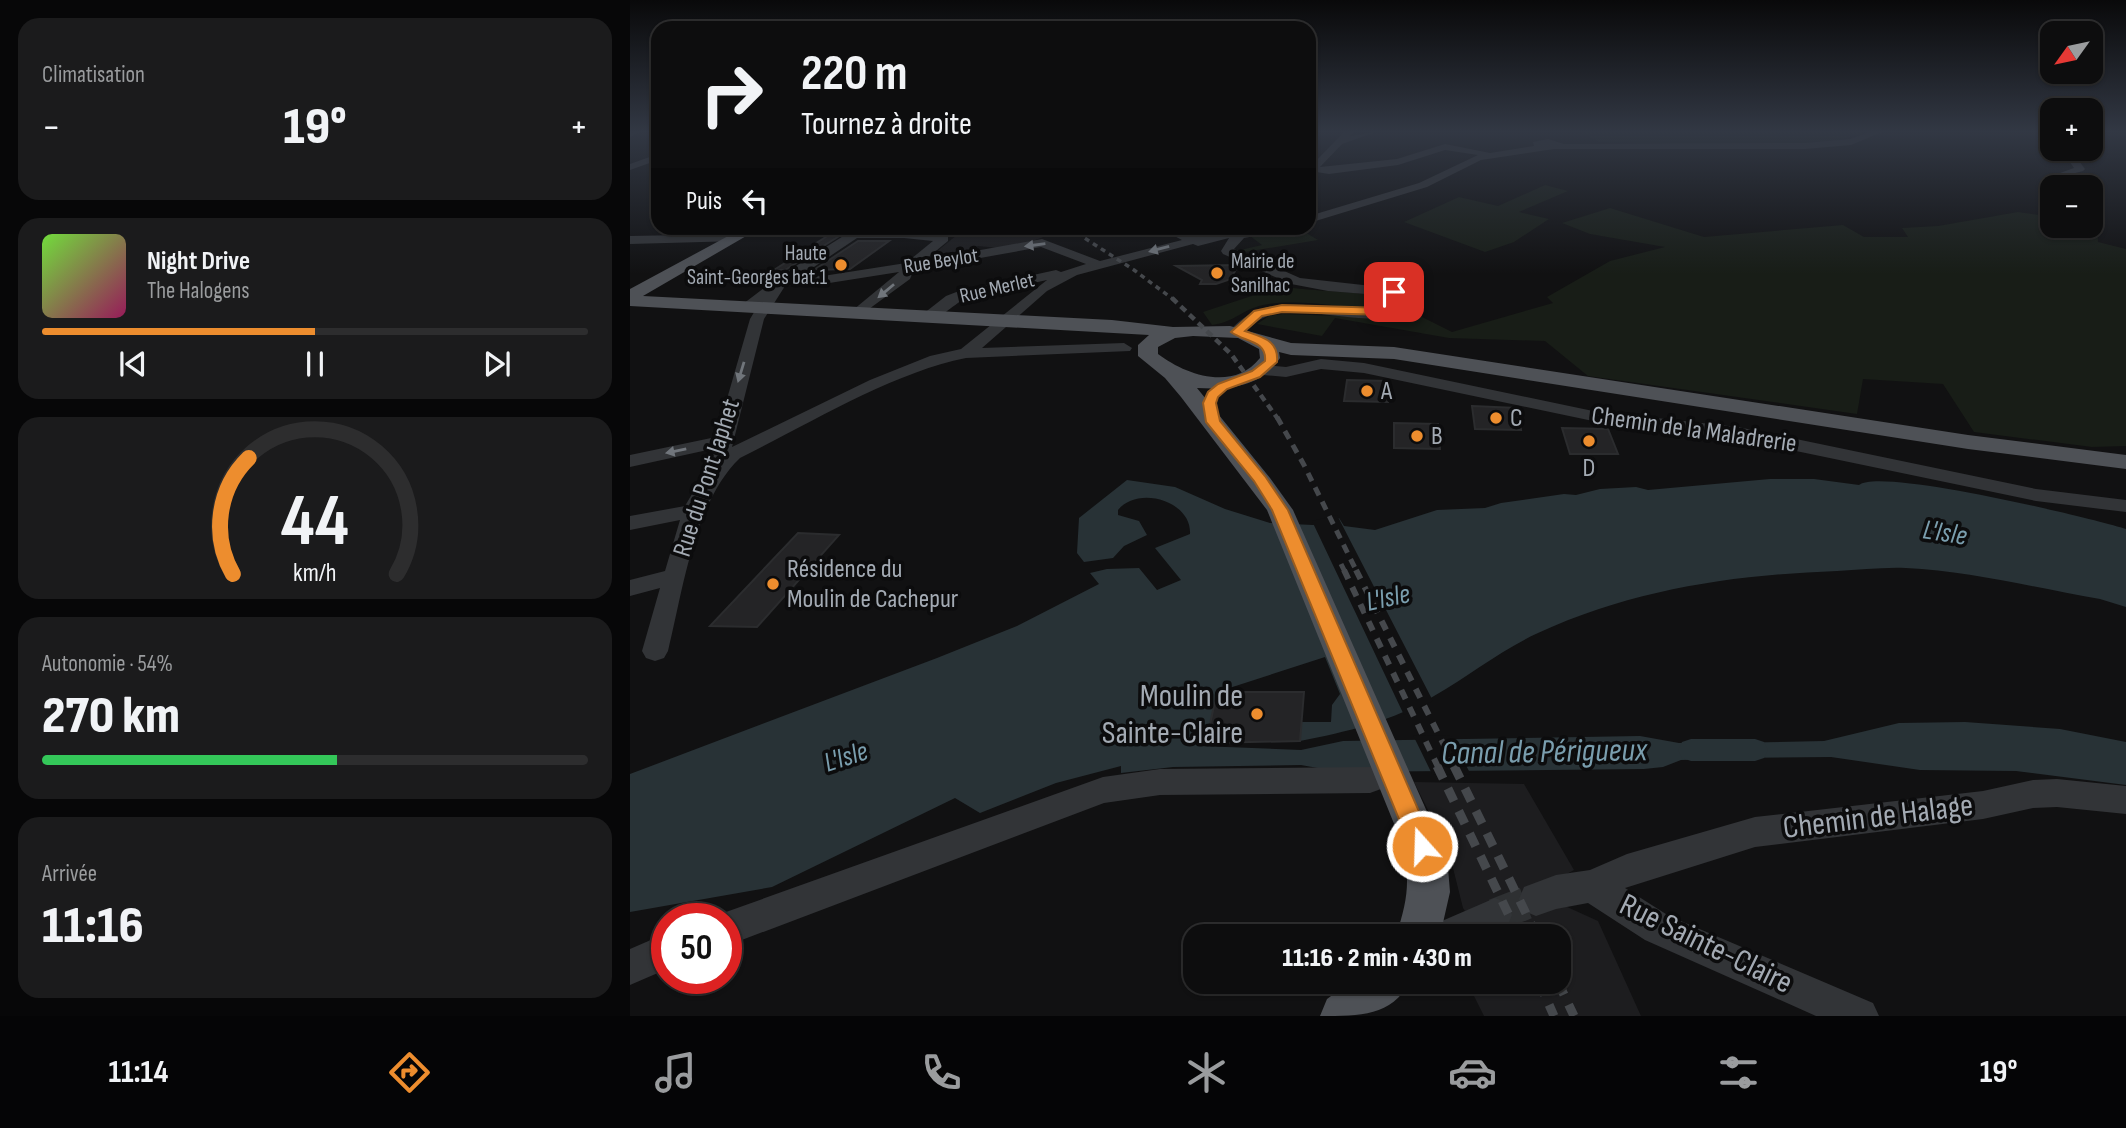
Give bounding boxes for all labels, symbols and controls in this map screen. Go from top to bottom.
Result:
north arrow [2040,21,2104,84]
map controls [2040,21,2103,238]
text: 220 m [801,45,907,104]
icon: right [686,49,777,140]
text: Climatisation [42,61,145,89]
text: 19° [283,96,347,159]
button: + [2040,98,2103,161]
text: − [42,105,61,150]
text: + [569,105,588,150]
text: Tournez à droite [801,105,972,144]
button: − [2040,175,2103,238]
icon: left [736,182,774,220]
text: Puis [686,186,722,217]
one-way arrow [1024,240,1046,251]
place label: Haute Saint-Georges bat.1 [687,241,828,290]
street label: Rue Beylot [902,243,980,279]
one-way arrow [1148,244,1170,255]
text: Night Drive [147,246,250,277]
place label: Mairie de Sanilhac [1231,249,1294,298]
marker: Haute Saint-Georges bat.1 [833,257,849,273]
pin [1364,262,1424,322]
marker: Mairie de Sanilhac [1209,265,1225,281]
street label: Rue Merlet [957,267,1037,309]
icon: arrive [1375,273,1413,311]
text: The Halogens [147,277,250,305]
one-way arrow [877,283,894,298]
icon: previous [114,345,152,383]
icon: pause [296,345,334,383]
icon: next [478,345,516,383]
one-way arrow [735,362,745,383]
place label: A [1380,376,1393,407]
marker: A [1359,383,1375,399]
street label: Rue du Pont Japhet [667,395,747,561]
street label: Chemin de la Maladrerie [1589,400,1799,460]
place label: C [1510,403,1523,434]
marker: C [1488,410,1504,426]
place label: B [1431,421,1443,452]
marker: B [1409,428,1425,444]
marker: D [1581,433,1597,449]
one-way arrow [665,446,687,457]
place label: D [1583,453,1595,484]
text: 44 [281,478,349,566]
water label: L'Isle [1921,513,1969,553]
place label: Résidence du Moulin de Cachepur [787,554,959,615]
text: km/h [293,558,337,589]
marker: Résidence du Moulin de Cachepur [765,576,781,592]
water label: L'Isle [1363,577,1413,619]
text: Autonomie · 54% [42,650,173,678]
place label: Moulin de Sainte-Claire [1102,677,1243,753]
text: 270 km [42,685,180,748]
marker: Moulin de Sainte-Claire [1249,706,1265,722]
water label: Canal de Périgueux [1441,730,1648,774]
water label: L'Isle [820,734,872,780]
street label: Chemin de Halage [1781,786,1975,848]
position arrow [1385,809,1459,883]
text: Arrivée [42,860,97,888]
street label: Rue Sainte-Claire [1613,885,1799,1003]
text: 11:16 [42,895,144,958]
speed limit sign: 50 [651,903,742,994]
text: 11:16 · 2 min · 430 m [1282,943,1472,974]
icon: directions [385,1048,434,1097]
icon: music [651,1048,700,1097]
icon: phone [917,1048,966,1097]
icon: climate [1182,1048,1231,1097]
icon: car [1448,1048,1497,1097]
icon: filters [1714,1048,1763,1097]
text: 11:14 [108,1053,168,1092]
text: 19° [1980,1053,2018,1092]

